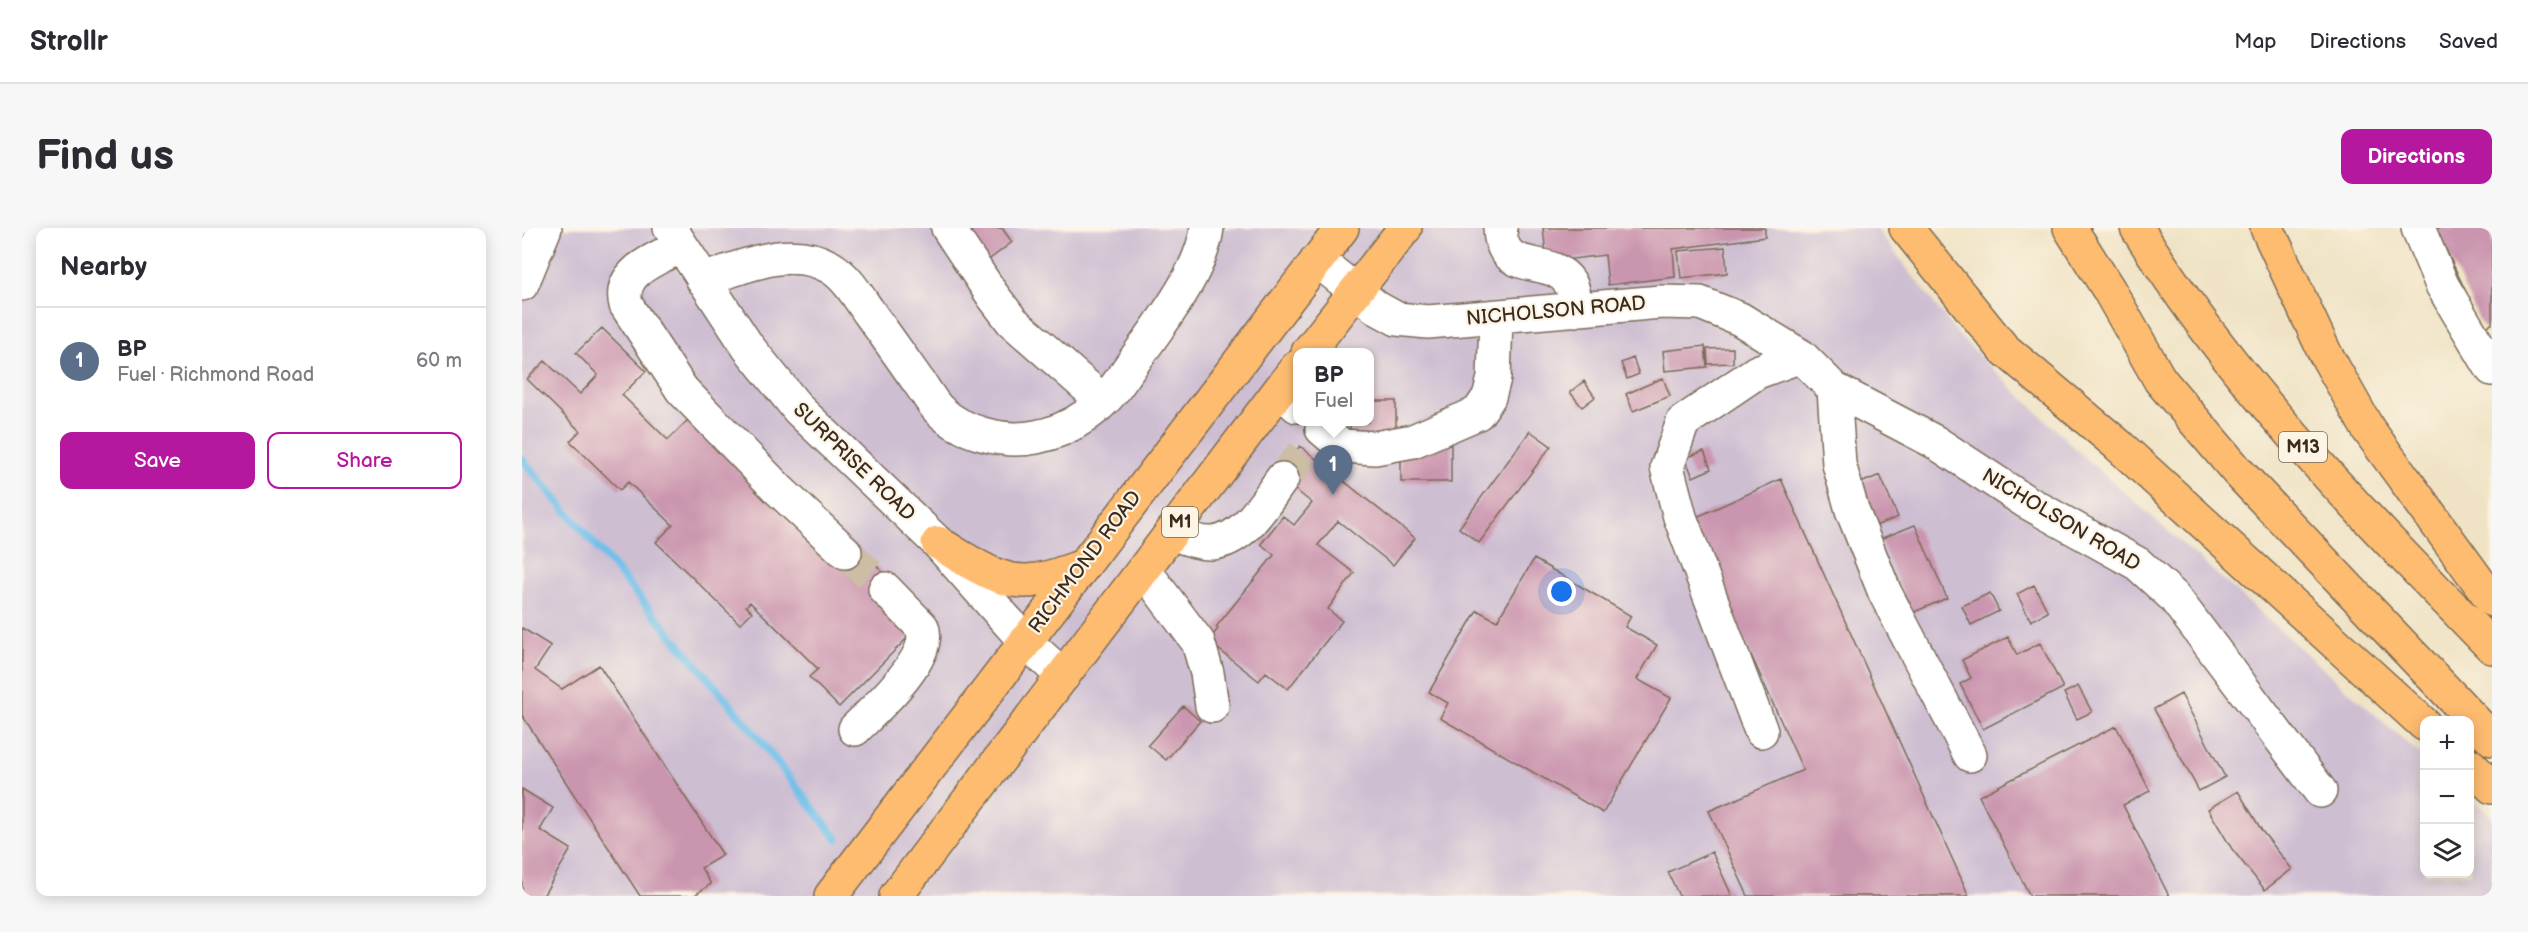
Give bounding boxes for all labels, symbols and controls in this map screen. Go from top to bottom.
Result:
text: Strollr [30,25,108,58]
text: Map [2234,29,2277,54]
text: Directions [2310,29,2406,54]
text: Saved [2439,29,2498,54]
button: Directions [2341,129,2492,184]
text: Find us [36,131,174,182]
text: Nearby [60,252,147,283]
street label: NICHOLSON ROAD [1465,291,1647,331]
text: BP [117,336,146,363]
popup [1293,348,1374,426]
text: 1 [75,349,84,373]
text: 60 m [416,349,462,373]
text: BP [1314,362,1343,389]
text: Fuel · Richmond Road [117,363,314,387]
text: Fuel [1314,389,1353,413]
street label: SURPRISE ROAD [788,398,920,526]
button: Save [60,432,255,489]
button: Share [267,432,462,489]
road number: M13 [2279,432,2327,462]
pin: 1 [1314,446,1352,495]
street label: NICHOLSON ROAD [1978,463,2144,577]
street label: RICHMOND ROAD [1024,486,1146,638]
road number: M1 [1162,507,1198,537]
your location [1547,577,1576,606]
map controls [2420,716,2474,878]
button: + [2420,716,2474,770]
button: − [2420,770,2474,824]
button: layers [2420,824,2474,878]

